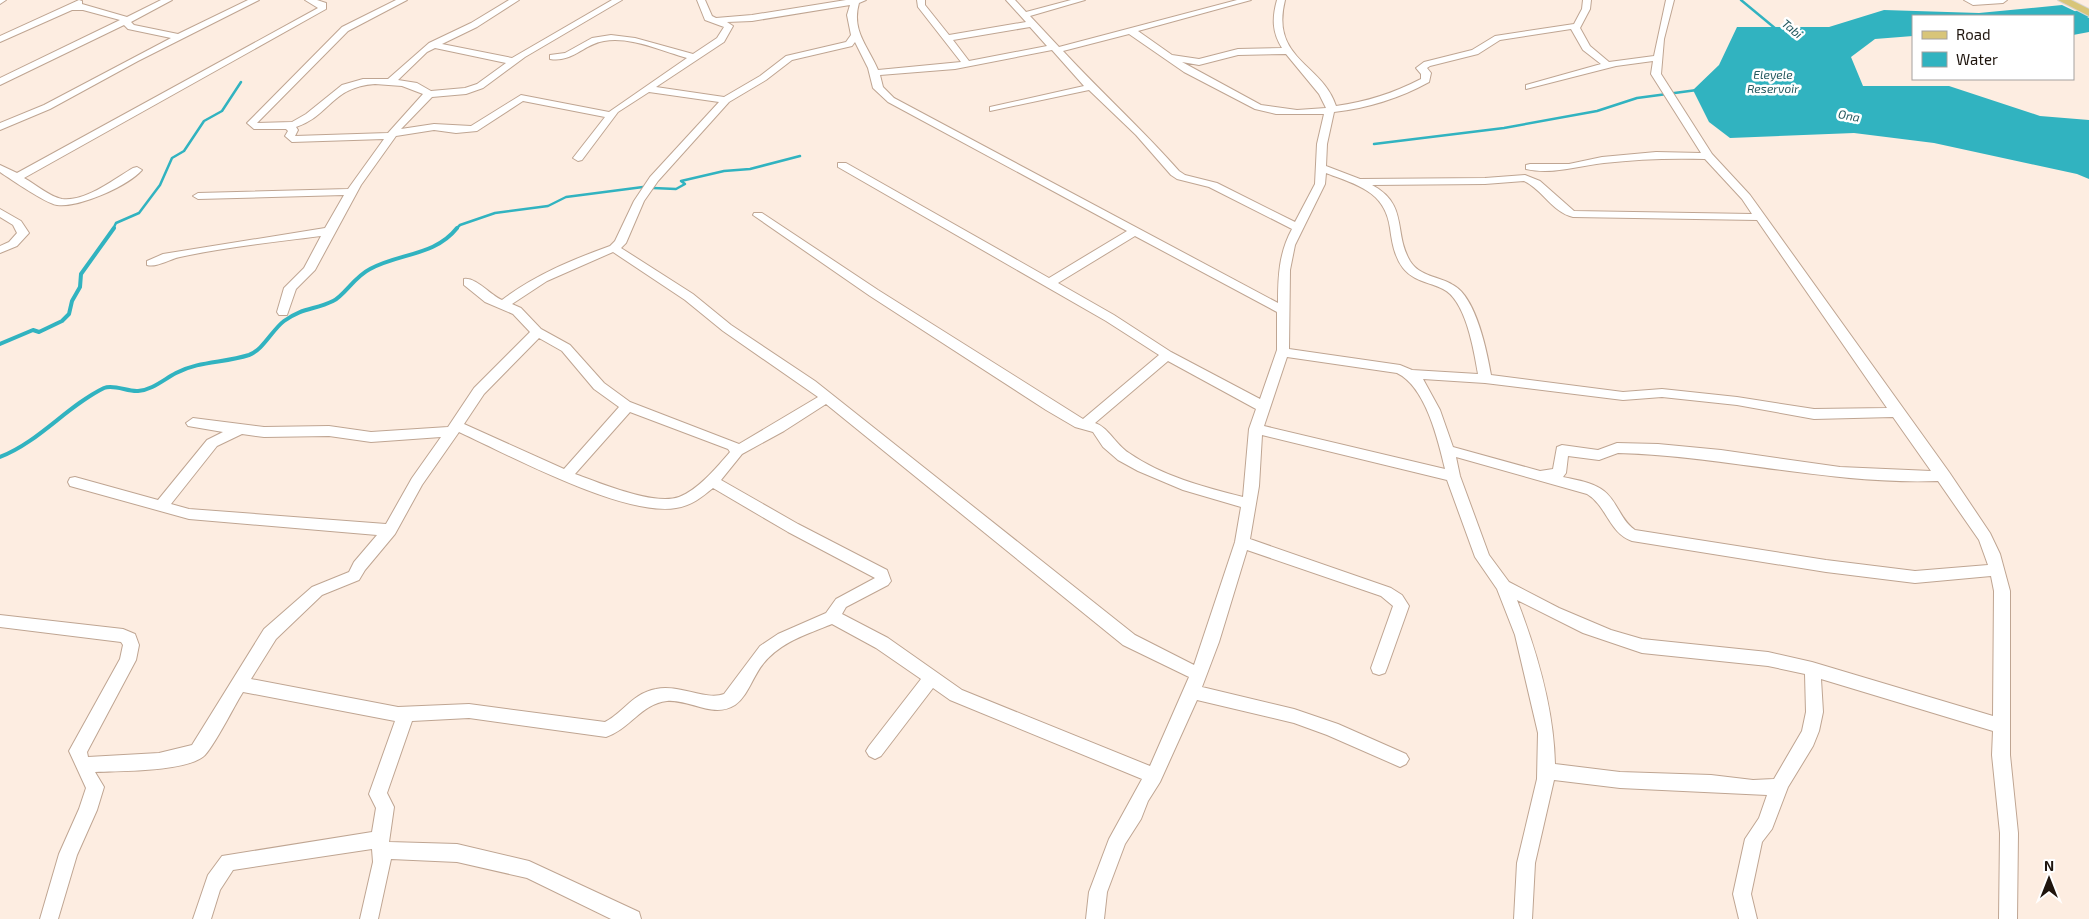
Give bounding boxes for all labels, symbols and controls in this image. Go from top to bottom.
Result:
legend [1912,15,2074,80]
water label: Tabi [1780,16,1806,41]
text: Road [1956,25,1991,43]
text: Water [1956,50,1998,68]
water label: Eleyele Reservoir [1747,67,1799,95]
water label: Ona [1837,106,1861,124]
north arrow [2024,854,2074,904]
text: N [2044,857,2054,874]

